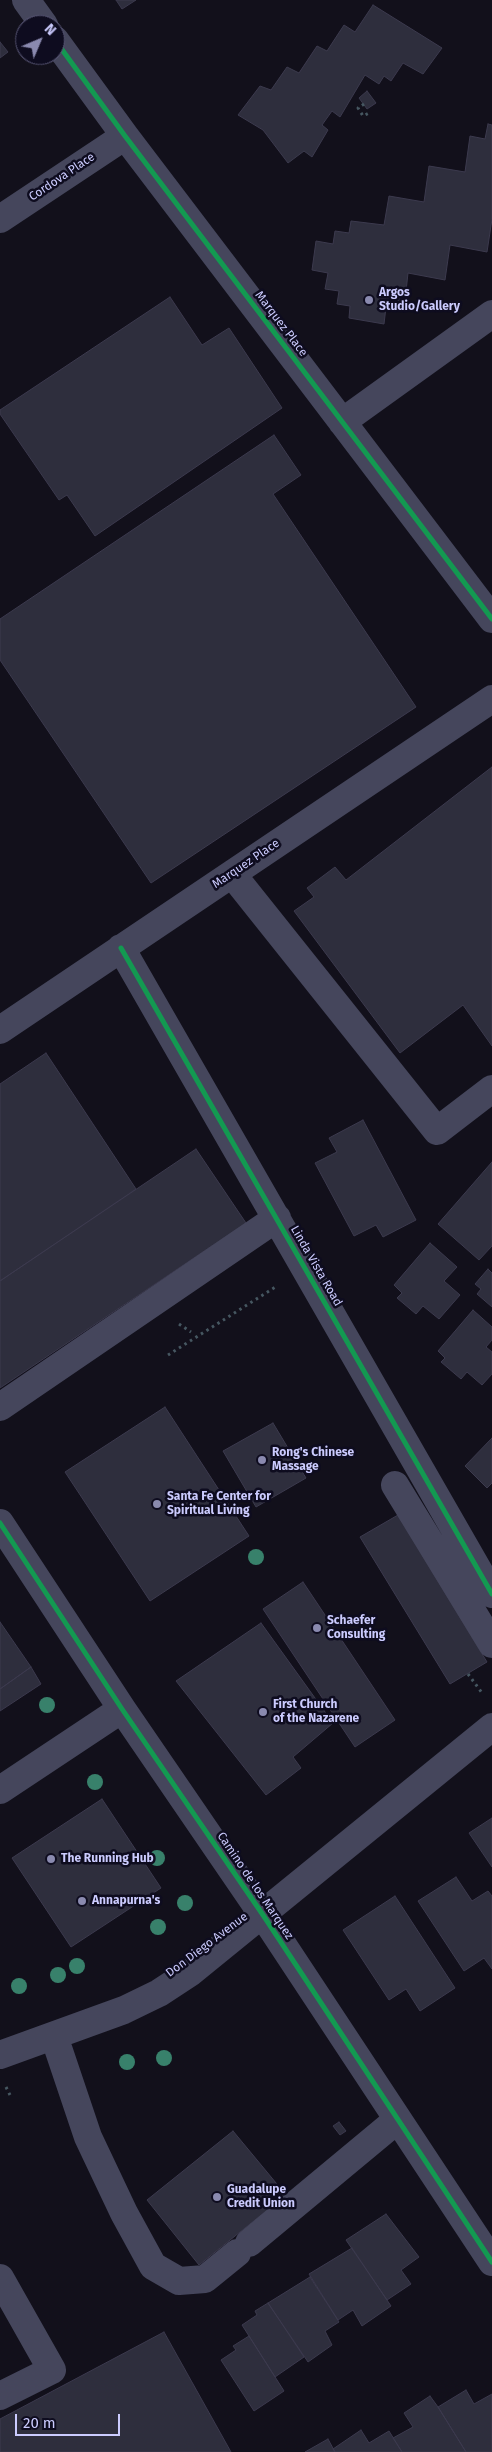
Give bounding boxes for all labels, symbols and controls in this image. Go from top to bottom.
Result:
north arrow [15,15,65,65]
text: N [41,20,60,39]
street label: Cordova Place [26,150,98,204]
place label: Argos Studio/Gallery [379,286,460,314]
street label: Marquez Place [252,289,310,359]
marker: Argos Studio/Gallery [363,294,375,306]
street label: Marquez Place [210,836,282,892]
street label: Linda Vista Road [287,1223,345,1309]
place label: Rong's Chinese Massage [272,1446,354,1474]
marker: Rong's Chinese Massage [256,1454,268,1466]
place label: Santa Fe Center for Spiritual Living [167,1490,271,1518]
marker: Santa Fe Center for Spiritual Living [151,1498,163,1510]
place label: Schaefer Consulting [327,1614,385,1642]
marker: Schaefer Consulting [311,1622,323,1634]
place label: First Church of the Nazarene [273,1698,359,1726]
marker: First Church of the Nazarene [257,1706,269,1718]
street label: Camino de los Marquez [214,1830,296,1942]
place label: The Running Hub [61,1852,154,1866]
marker: The Running Hub [45,1853,57,1865]
place label: Annapurna's [92,1894,160,1908]
marker: Annapurna's [76,1895,88,1907]
street label: Don Diego Avenue [163,1910,251,1980]
place label: Guadalupe Credit Union [227,2183,295,2211]
marker: Guadalupe Credit Union [211,2191,223,2203]
scale bar [18,2404,122,2436]
text: 20 m [23,2414,56,2432]

